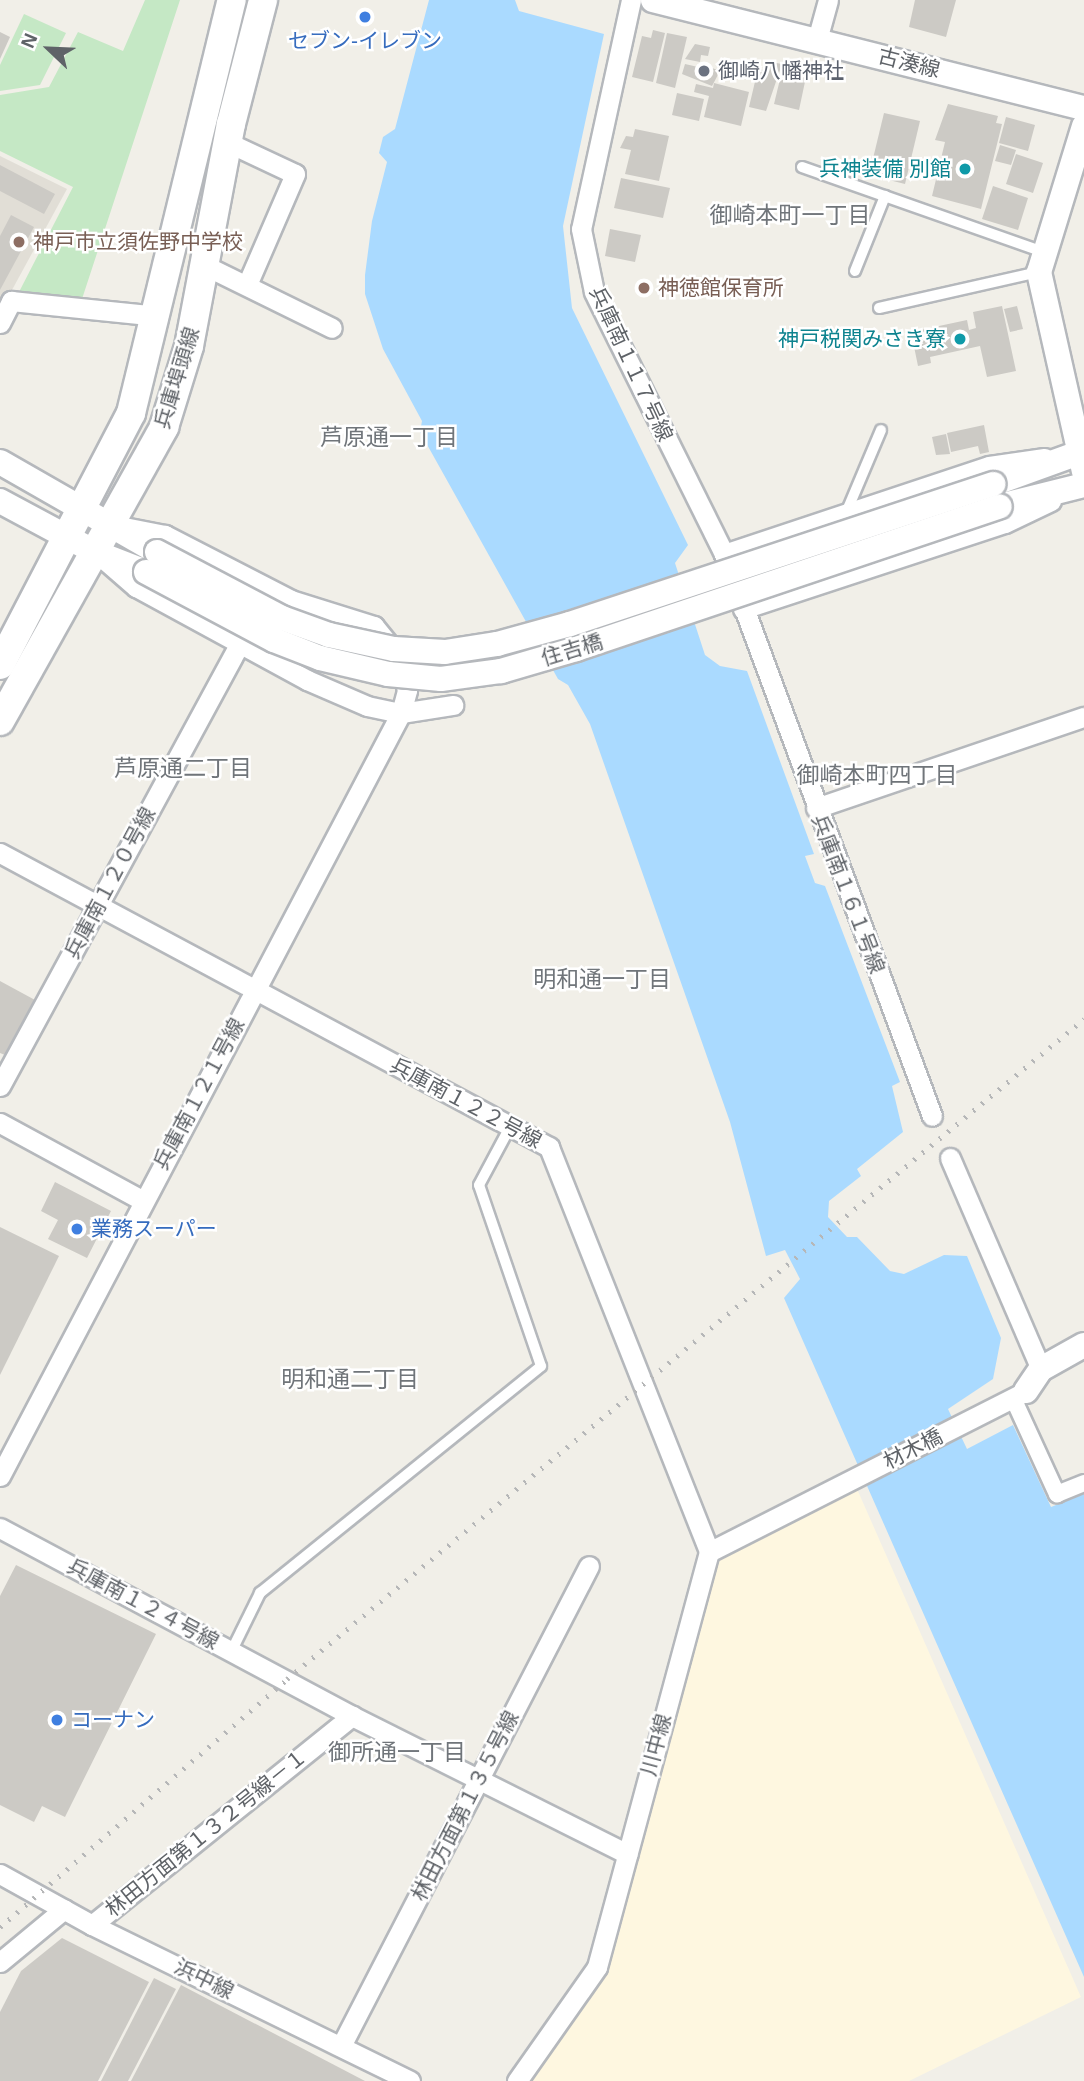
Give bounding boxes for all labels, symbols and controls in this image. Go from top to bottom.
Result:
marker: セブン-イレブン [357,9,373,25]
north arrow [14,14,84,84]
place label: セブン-イレブン [288,28,442,54]
text: N [17,30,42,51]
street label: 古湊線 [875,43,943,83]
place label: 御崎八幡神社 [718,58,844,84]
marker: 御崎八幡神社 [696,63,712,79]
place label: 兵神装備 別館 [819,156,951,182]
marker: 兵神装備 別館 [957,161,973,177]
district label: 御崎本町一丁目 [710,201,870,229]
place label: 神戸市立須佐野中学校 [33,229,243,255]
marker: 神戸市立須佐野中学校 [11,234,27,250]
place label: 神徳館保育所 [658,275,784,301]
marker: 神徳館保育所 [636,280,652,296]
street label: 兵庫南１１７号線 [584,283,678,445]
street label: 兵庫埠頭線 [150,324,204,432]
place label: 神戸税関みさき寮 [778,326,946,352]
marker: 神戸税関みさき寮 [952,331,968,347]
district label: 芦原通一丁目 [320,423,458,451]
street label: 住吉橋 [538,629,606,671]
district label: 芦原通二丁目 [114,754,252,782]
district label: 御崎本町四丁目 [797,761,957,789]
street label: 兵庫南１２０号線 [59,803,161,963]
street label: 兵庫南１６１号線 [806,811,890,977]
district label: 明和通一丁目 [533,965,671,993]
street label: 兵庫南１２１号線 [148,1014,250,1174]
street label: 兵庫南１２２号線 [386,1052,546,1154]
place label: 業務スーパー [91,1216,217,1242]
marker: 業務スーパー [69,1221,85,1237]
district label: 明和通二丁目 [281,1365,419,1393]
street label: 材木橋 [879,1423,947,1475]
street label: 兵庫南１２４号線 [63,1553,223,1655]
place label: コーナン [71,1707,155,1733]
street label: 林田方面第１３５号線 [406,1707,524,1905]
street label: 川中線 [636,1711,676,1779]
marker: コーナン [49,1712,65,1728]
district label: 御所通一丁目 [328,1738,466,1766]
street label: 林田方面第１３２号線－１ [100,1744,312,1922]
street label: 浜中線 [170,1954,238,2004]

